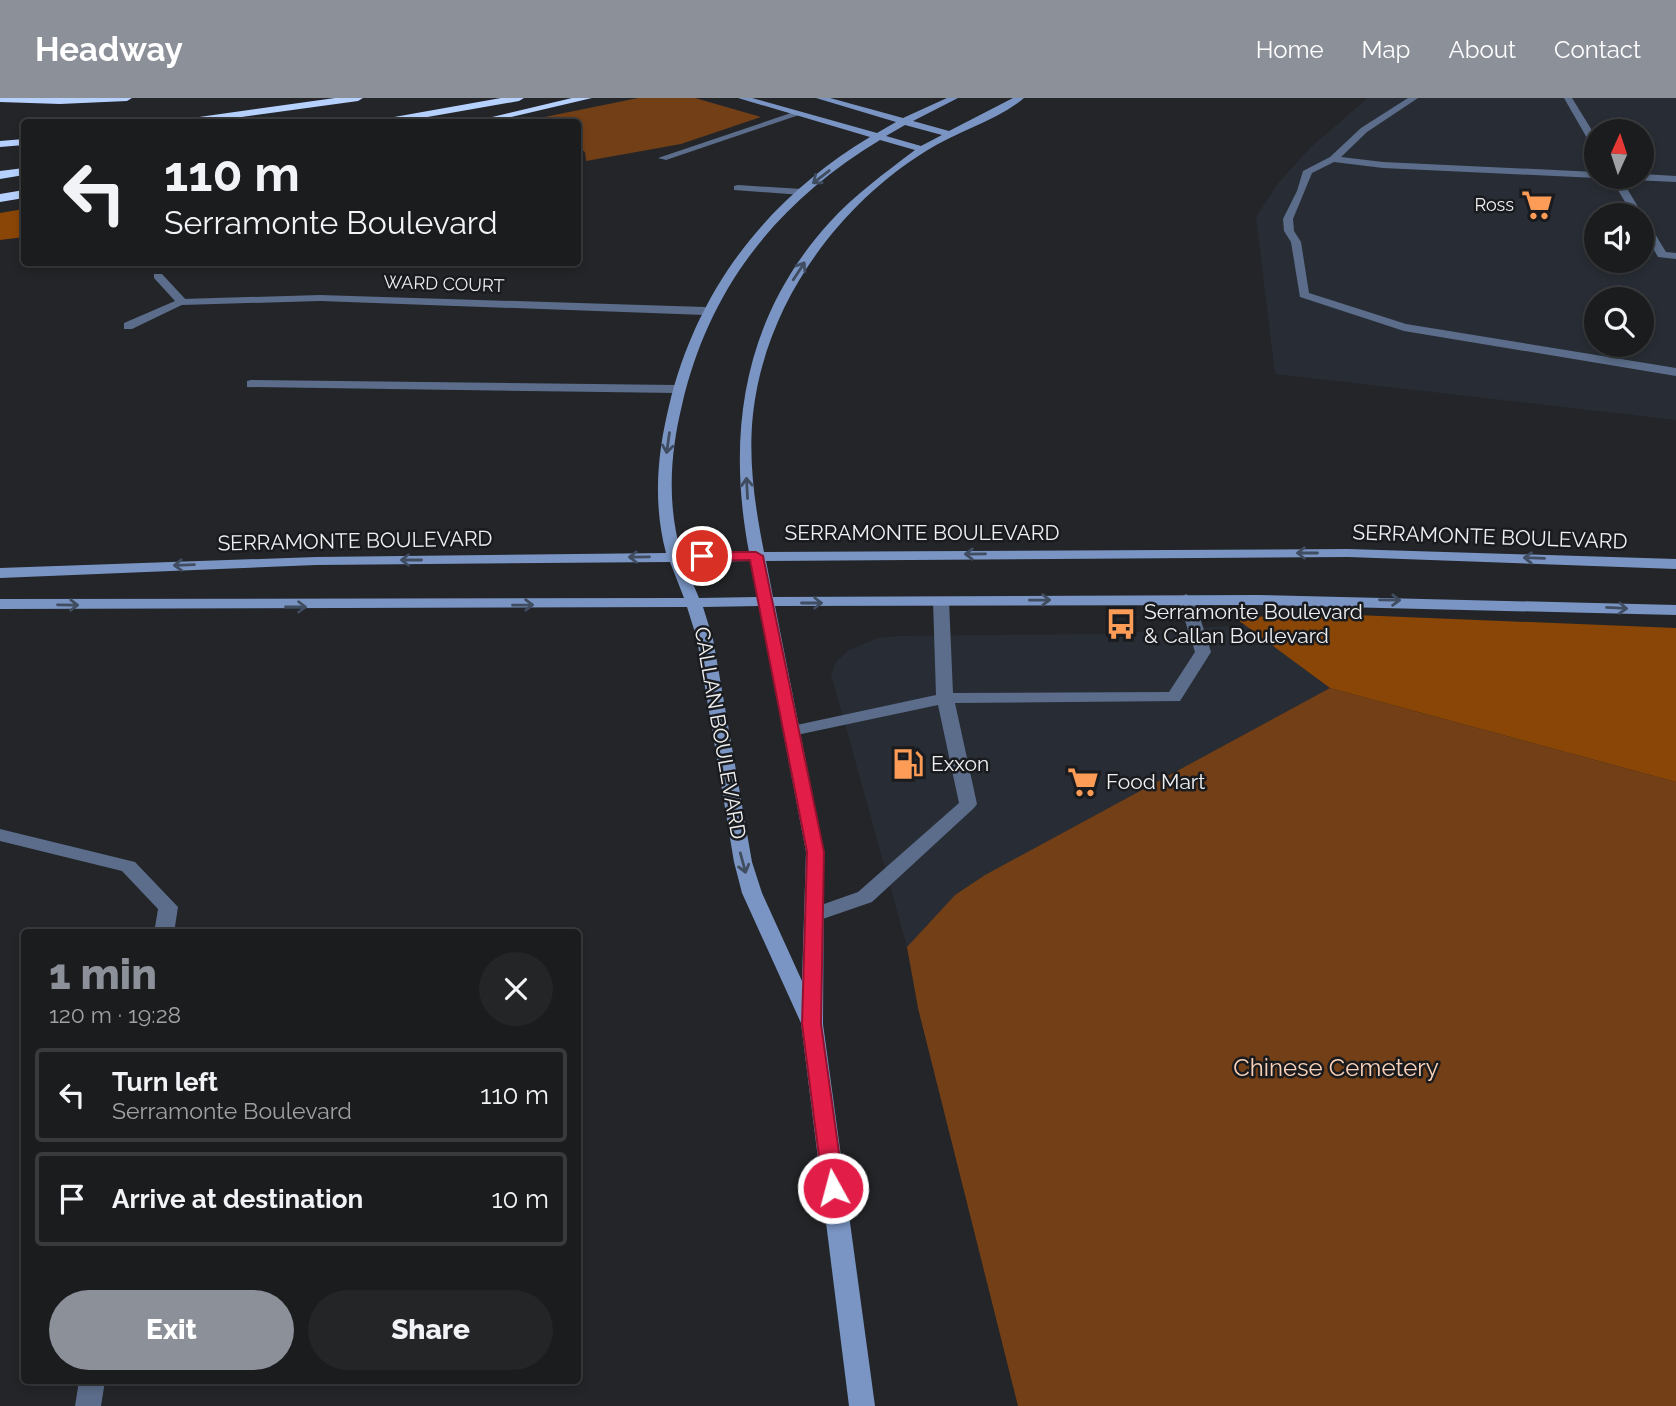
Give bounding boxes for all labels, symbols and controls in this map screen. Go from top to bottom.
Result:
text: Headway [35,30,183,69]
text: Home [1256,35,1324,64]
text: Map [1362,35,1410,64]
text: About [1448,35,1516,64]
text: Contact [1554,35,1641,64]
north arrow [1584,119,1654,189]
map controls [1584,119,1654,357]
text: 110 m [164,145,300,202]
icon: left [49,147,140,238]
one-way arrow [813,169,831,184]
supermarket icon: Ross [1520,188,1554,222]
place label: Ross [1474,194,1514,215]
button: sound [1584,203,1654,273]
text: Serramonte Boulevard [164,204,498,241]
one-way arrow [792,262,806,282]
street label: WARD COURT [383,271,505,296]
button: search [1584,287,1654,357]
one-way arrow [661,431,674,454]
one-way arrow [740,478,753,500]
street label: SERRAMONTE BOULEVARD [1352,519,1628,554]
street label: SERRAMONTE BOULEVARD [784,520,1060,545]
street label: SERRAMONTE BOULEVARD [217,526,493,555]
pin [672,526,732,586]
icon: arrive [683,537,721,575]
one-way arrow [1296,546,1319,560]
one-way arrow [963,547,986,561]
one-way arrow [628,551,651,564]
one-way arrow [1523,552,1546,565]
one-way arrow [400,553,423,567]
one-way arrow [173,559,196,572]
one-way arrow [1028,594,1051,607]
one-way arrow [1378,594,1401,607]
one-way arrow [800,596,823,610]
one-way arrow [56,598,79,612]
one-way arrow [511,598,534,612]
place label: Serramonte Boulevard & Callan Boulevard [1144,599,1363,648]
one-way arrow [284,600,307,614]
one-way arrow [1605,601,1628,614]
bus stop icon: Serramonte Boulevard & Callan Boulevard [1104,607,1138,641]
street label: CALLAN BOULEVARD [689,625,751,841]
fuel station icon: Exxon [891,747,925,781]
place label: Exxon [931,751,989,776]
supermarket icon: Food Mart [1066,765,1100,799]
place label: Food Mart [1106,769,1205,794]
one-way arrow [737,851,750,874]
text: 1 min [49,950,157,999]
button: close [479,952,553,1026]
text: 120 m · 19:28 [49,1001,181,1028]
park label: Chinese Cemetery [1233,1053,1439,1082]
text: Turn left [112,1067,218,1097]
icon: left [53,1076,91,1114]
text: 110 m [480,1080,549,1110]
text: Serramonte Boulevard [112,1097,352,1124]
position arrow [796,1151,870,1225]
icon: arrive [53,1180,91,1218]
text: Arrive at destination [112,1184,363,1214]
text: 10 m [491,1184,549,1214]
button: Exit [49,1290,294,1370]
button: Share [308,1290,553,1370]

